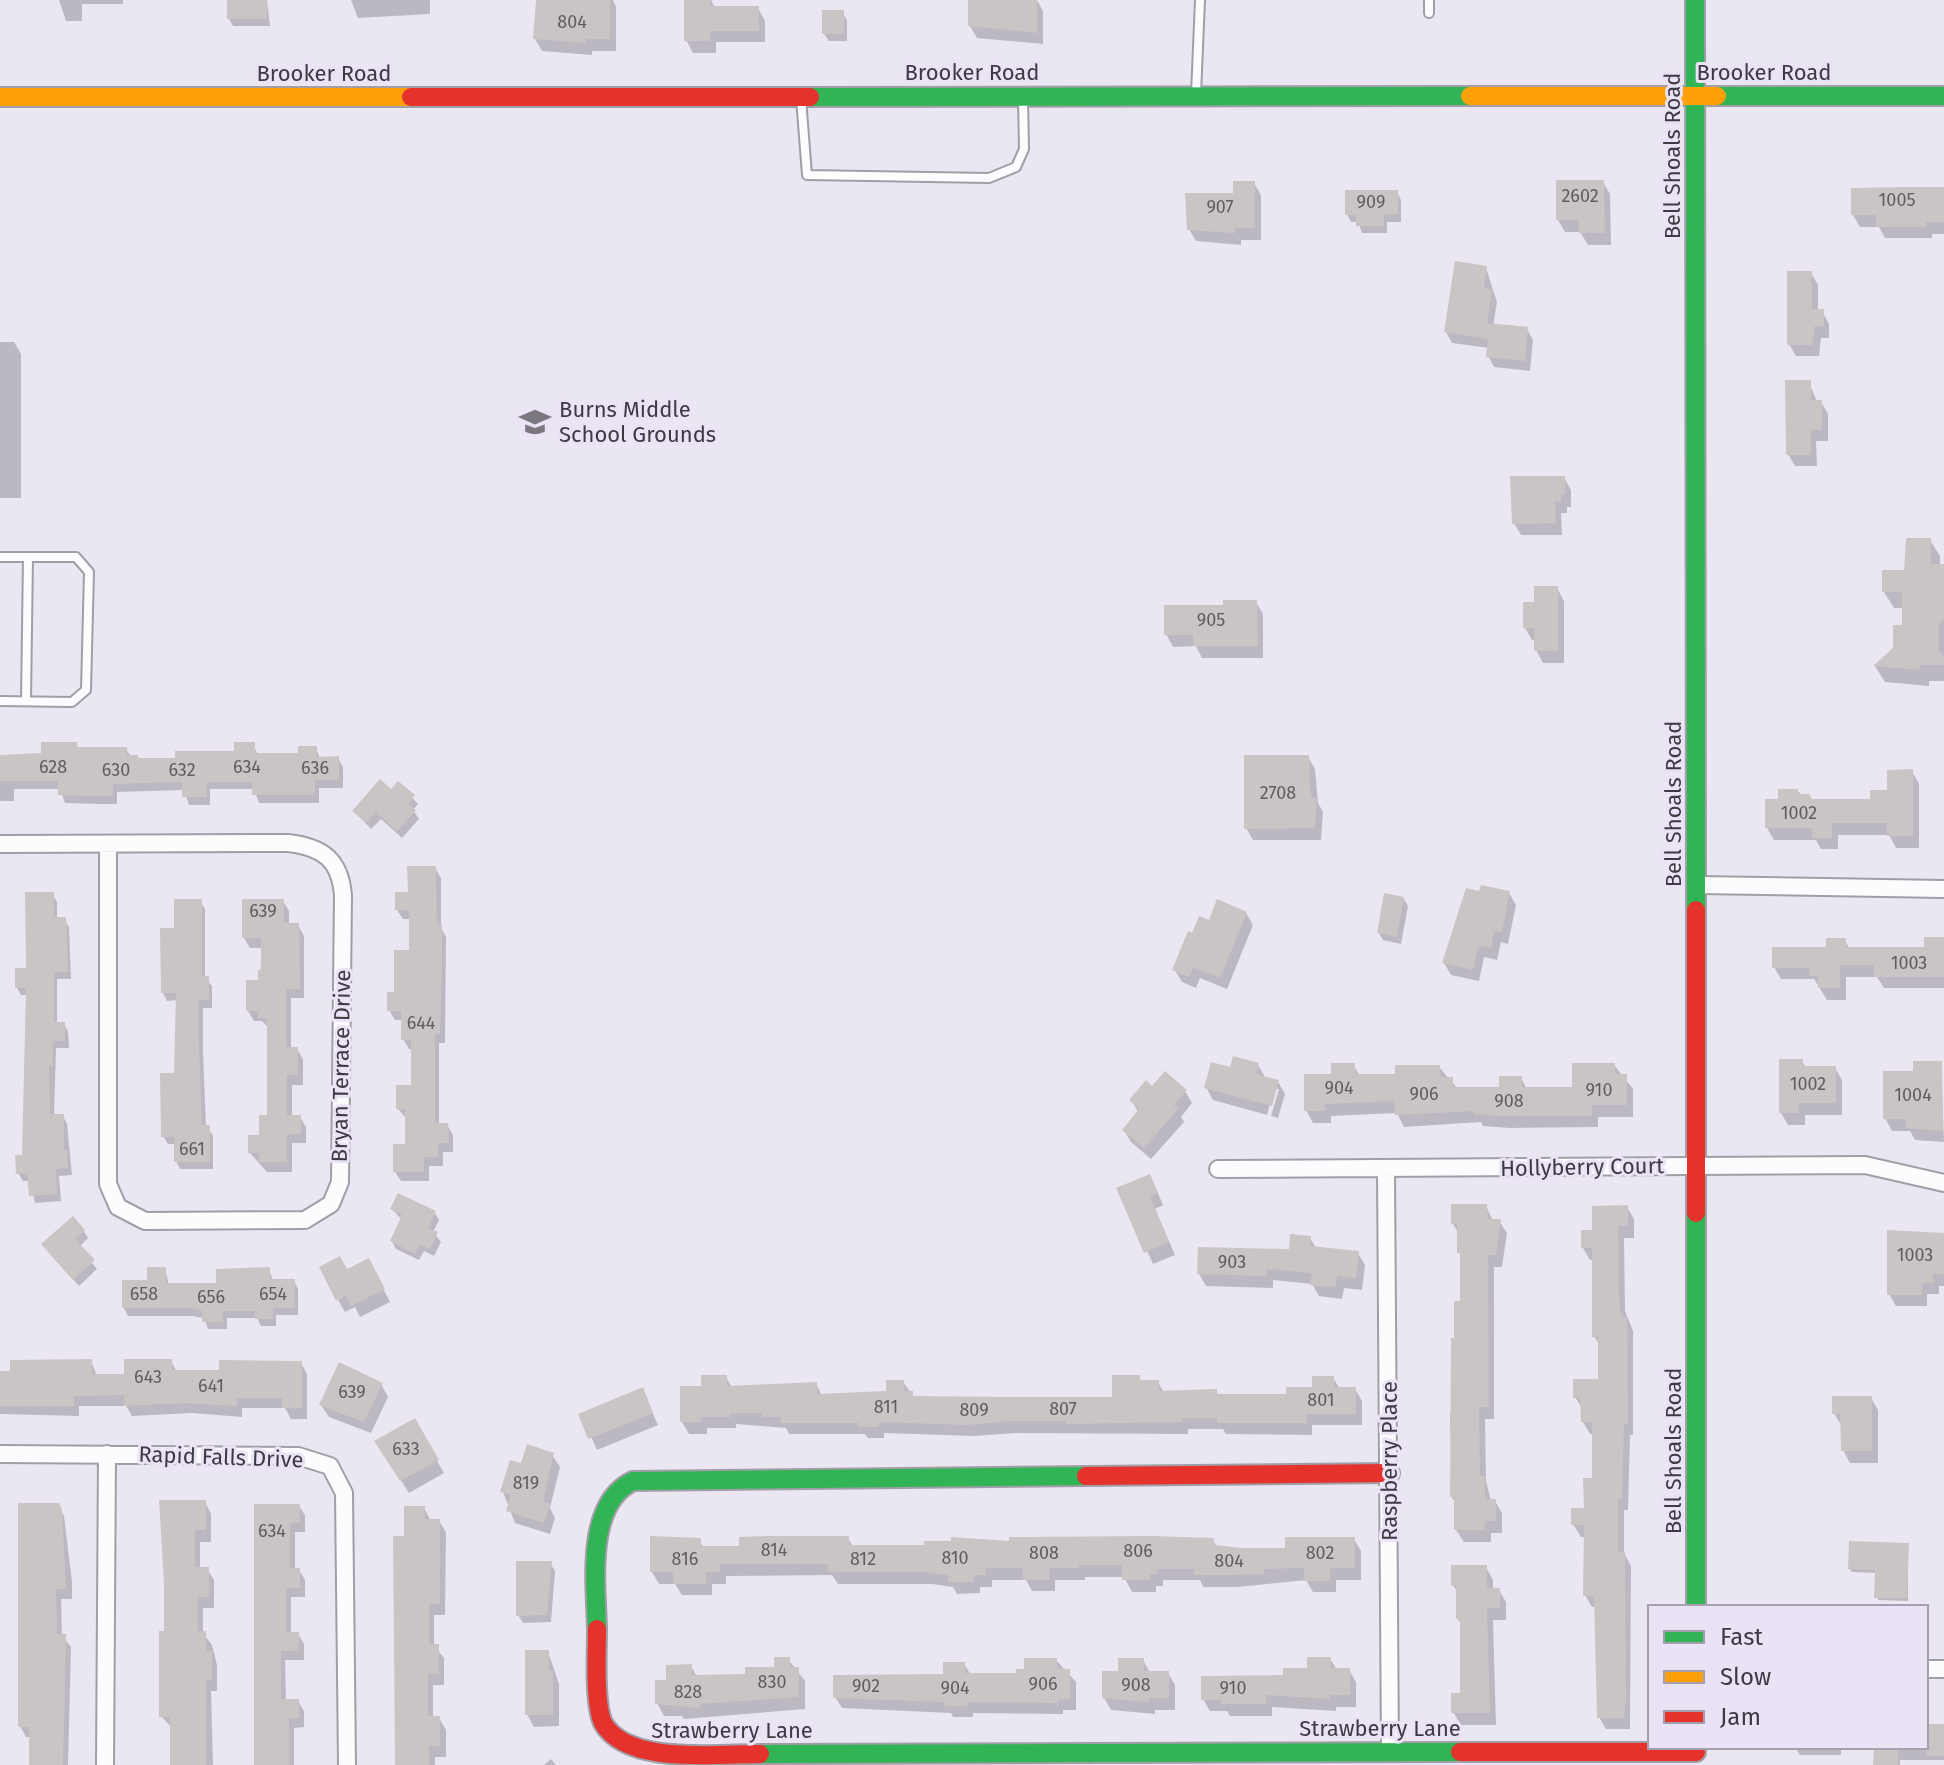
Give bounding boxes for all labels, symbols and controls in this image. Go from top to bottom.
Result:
house number: 804 [557,11,587,33]
street label: Brooker Road [904,59,1040,86]
street label: Brooker Road [1696,59,1832,86]
street label: Brooker Road [256,60,392,87]
street label: Bell Shoals Road [1659,73,1686,239]
house number: 2602 [1561,185,1599,207]
house number: 1005 [1879,189,1915,211]
house number: 909 [1357,191,1385,213]
house number: 907 [1206,196,1234,218]
place label: Burns Middle School Grounds [559,396,716,448]
school or university icon: Burns Middle School Grounds [518,405,552,439]
house number: 905 [1197,609,1225,631]
street label: Bell Shoals Road [1660,721,1687,887]
house number: 628 [39,756,67,778]
house number: 634 [233,756,261,778]
house number: 636 [301,757,329,779]
house number: 630 [102,759,130,781]
house number: 632 [168,759,196,781]
house number: 2708 [1260,782,1296,804]
house number: 1002 [1781,802,1817,824]
house number: 639 [249,900,277,922]
house number: 1003 [1891,952,1927,974]
street label: Bryan Terrace Drive [326,969,356,1163]
house number: 644 [407,1012,436,1034]
house number: 1002 [1790,1073,1826,1095]
house number: 904 [1324,1077,1354,1099]
house number: 910 [1586,1079,1612,1101]
house number: 906 [1409,1083,1439,1105]
house number: 1004 [1894,1084,1932,1106]
house number: 908 [1494,1090,1524,1112]
house number: 661 [179,1138,205,1160]
street label: Hollyberry Court [1500,1152,1664,1182]
house number: 1003 [1897,1244,1933,1266]
house number: 903 [1218,1251,1246,1273]
house number: 658 [130,1283,158,1305]
house number: 654 [259,1283,287,1305]
house number: 656 [197,1286,225,1308]
house number: 643 [134,1366,162,1388]
street label: Bell Shoals Road [1660,1368,1687,1534]
house number: 641 [198,1375,224,1397]
house number: 639 [338,1381,366,1403]
street label: Raspberry Place [1376,1381,1403,1541]
house number: 801 [1307,1389,1335,1411]
house number: 811 [874,1396,898,1418]
house number: 807 [1049,1398,1077,1420]
house number: 809 [959,1399,989,1421]
house number: 633 [392,1438,420,1460]
street label: Rapid Falls Drive [138,1441,304,1473]
house number: 819 [513,1472,539,1494]
house number: 634 [258,1520,286,1542]
house number: 814 [761,1539,788,1561]
house number: 806 [1123,1540,1153,1562]
house number: 808 [1029,1542,1059,1564]
house number: 802 [1306,1542,1334,1564]
house number: 810 [941,1547,969,1569]
house number: 816 [672,1548,698,1570]
house number: 812 [850,1548,876,1570]
house number: 804 [1214,1550,1244,1572]
legend [1648,1605,1928,1749]
text: Fast [1720,1623,1763,1651]
text: Slow [1720,1663,1771,1691]
house number: 830 [758,1671,786,1693]
house number: 906 [1028,1673,1058,1695]
house number: 908 [1121,1674,1151,1696]
house number: 902 [852,1675,880,1697]
house number: 904 [940,1677,970,1699]
house number: 910 [1220,1677,1246,1699]
house number: 828 [674,1681,702,1703]
text: Jam [1720,1703,1761,1731]
street label: Strawberry Lane [1299,1715,1461,1742]
street label: Strawberry Lane [651,1717,813,1744]

